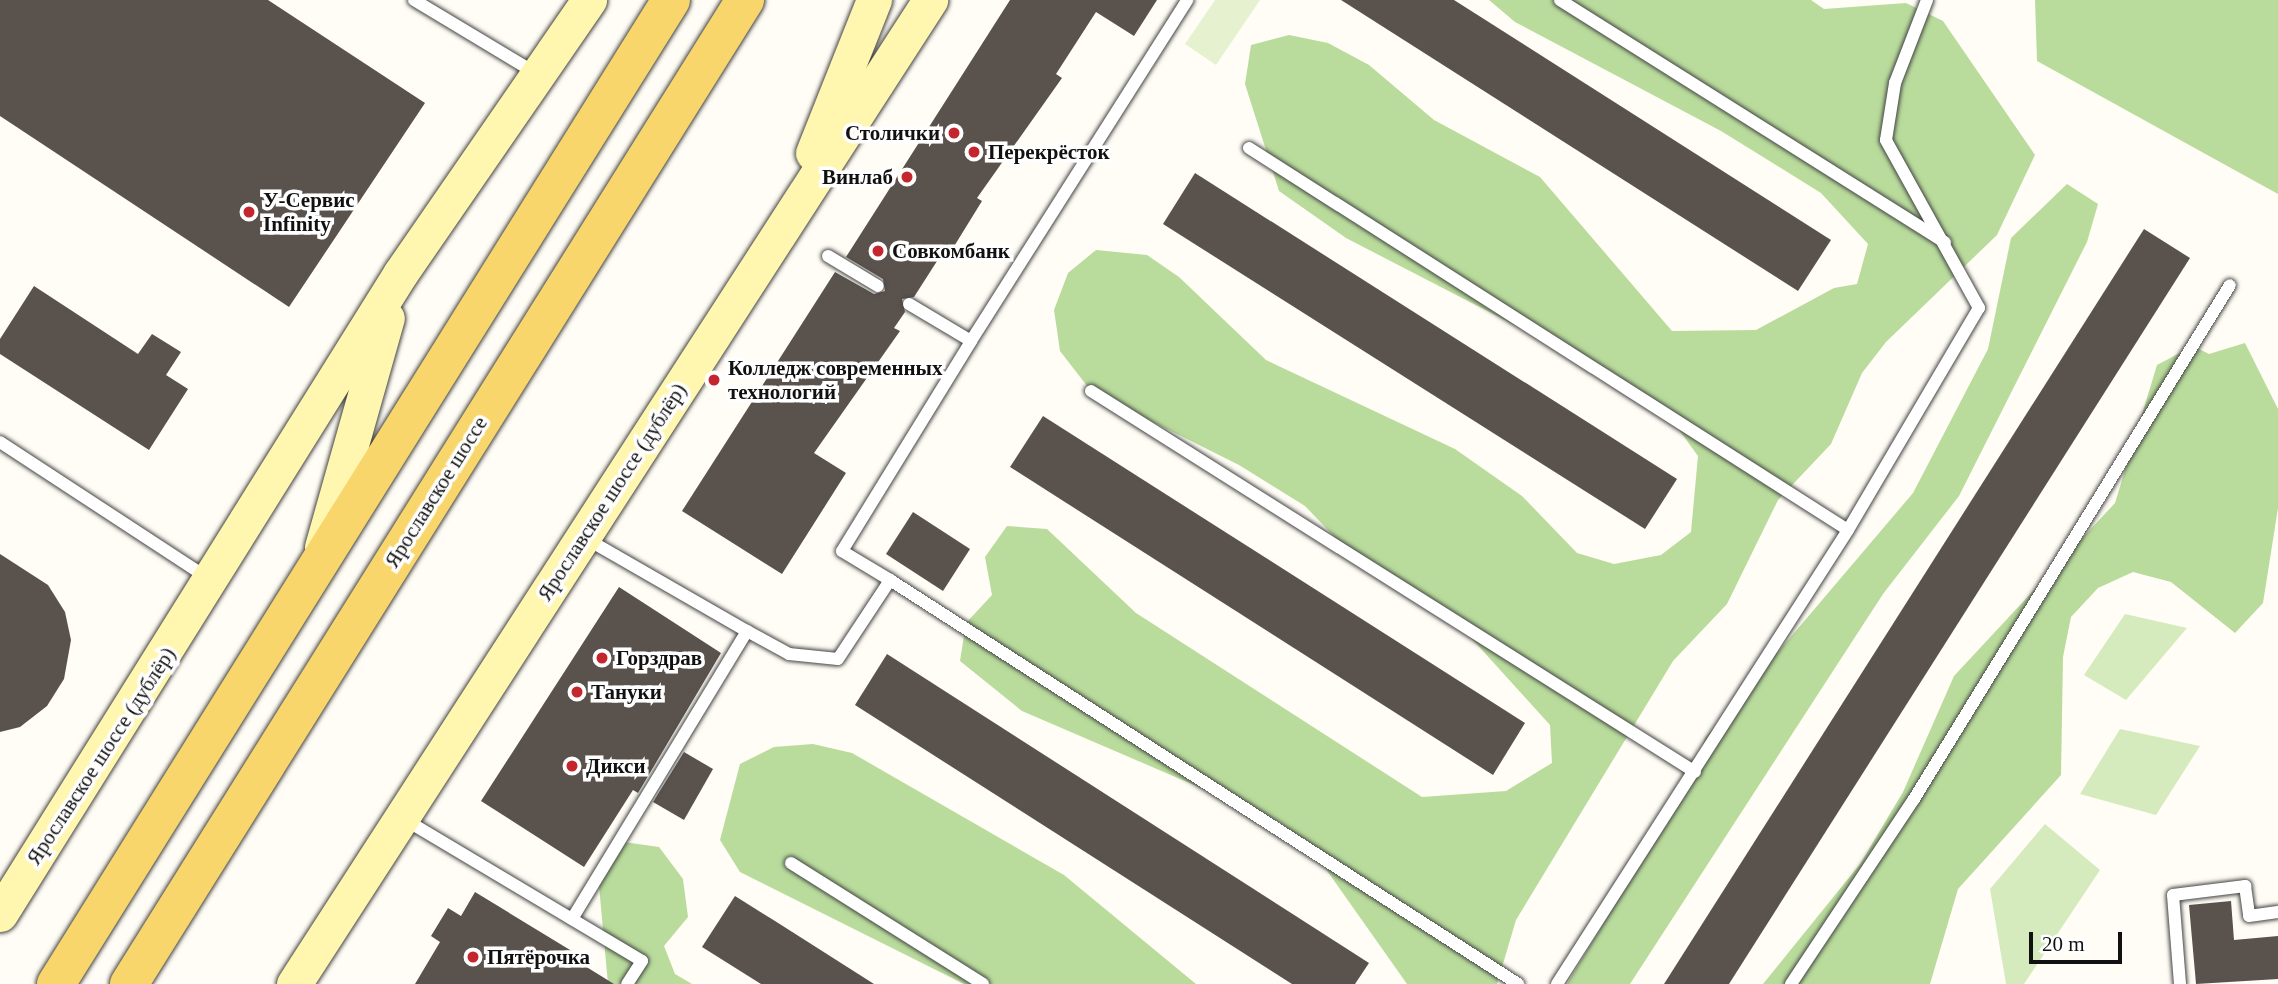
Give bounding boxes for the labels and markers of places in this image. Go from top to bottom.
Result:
place label: Столички [845,120,940,146]
marker: Столички [946,125,962,141]
place label: Перекрёсток [988,139,1110,165]
marker: Перекрёсток [966,144,982,160]
place label: Винлаб [822,164,893,190]
marker: Винлаб [899,169,915,185]
place label: У-Сервис Infinity [263,187,355,237]
marker: У-Сервис Infinity [241,204,257,220]
place label: Совкомбанк [892,238,1010,264]
marker: Совкомбанк [870,243,886,259]
place label: Колледж современных технологий [728,355,942,405]
marker: Колледж современных технологий [706,372,722,388]
place label: Горздрав [616,645,702,671]
marker: Горздрав [594,650,610,666]
place label: Тануки [591,679,662,705]
marker: Тануки [569,684,585,700]
place label: Дикси [586,753,646,779]
marker: Дикси [564,758,580,774]
place label: Пятёрочка [487,944,590,970]
marker: Пятёрочка [465,949,481,965]

